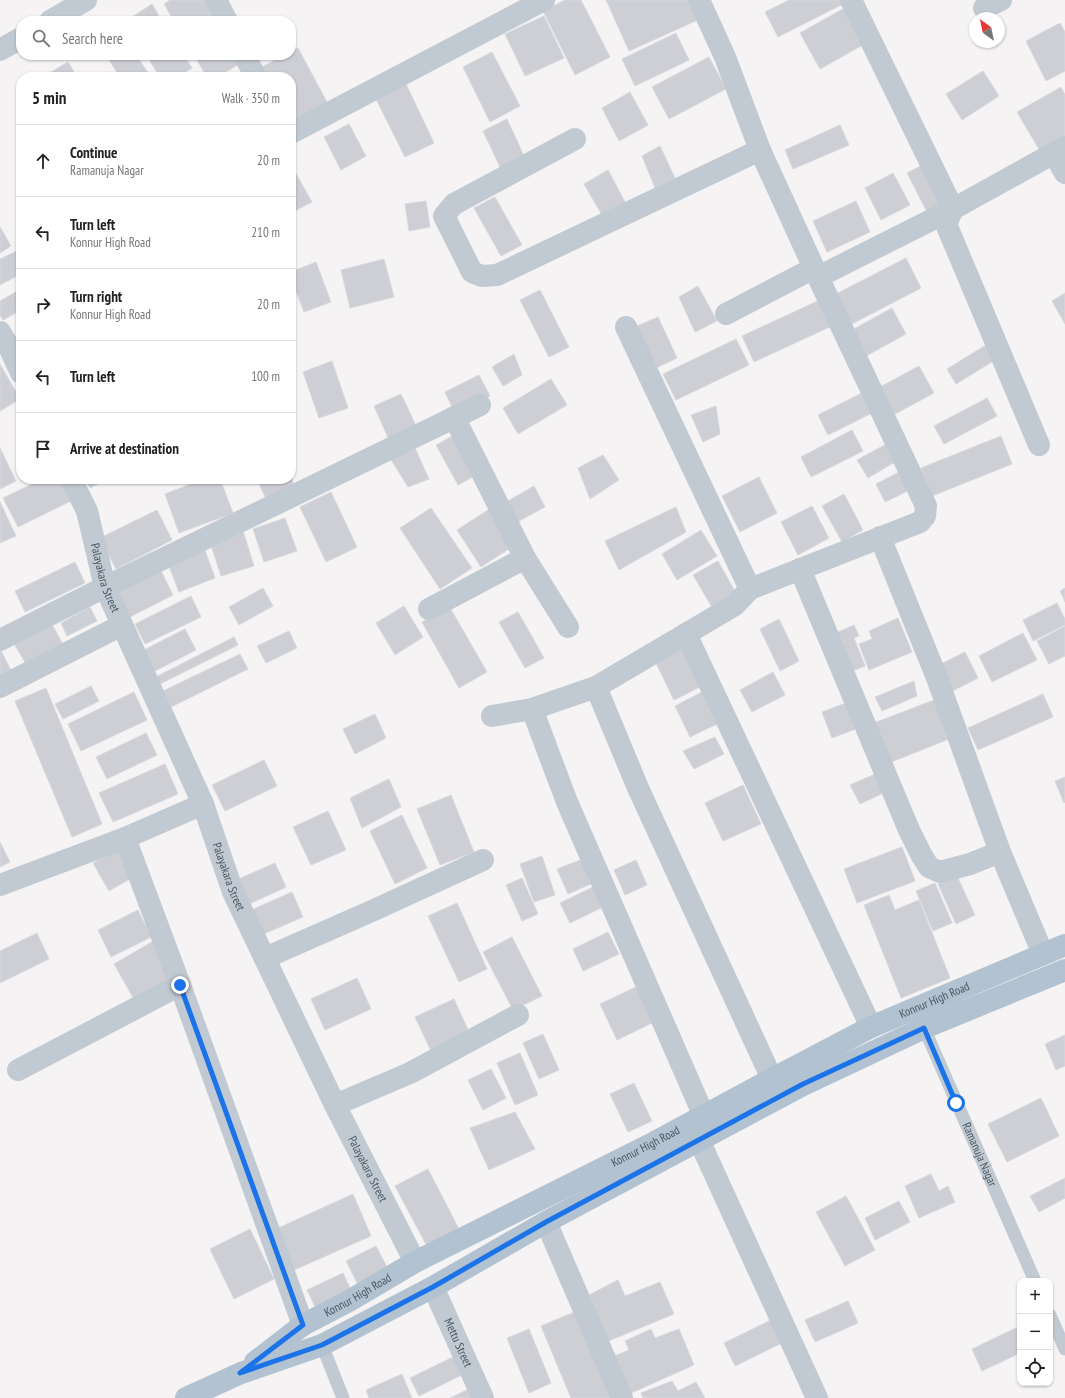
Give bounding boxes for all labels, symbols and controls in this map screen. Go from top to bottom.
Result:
north arrow [969,12,1005,48]
search box [16,16,296,60]
icon: search [30,27,52,49]
text: Search here [62,29,123,48]
text: 5 min [32,87,66,109]
text: Walk · 350 m [222,90,280,107]
text: Continue [70,143,117,162]
icon: ahead [32,150,54,172]
text: 20 m [257,152,280,169]
text: Ramanuja Nagar [70,162,144,179]
text: Turn left [70,215,115,234]
icon: left [32,222,54,244]
text: 210 m [251,224,280,241]
text: Konnur High Road [70,234,151,251]
text: Turn right [70,287,122,306]
icon: right [32,294,54,316]
text: 20 m [257,296,280,313]
text: Konnur High Road [70,306,151,323]
icon: left [32,366,54,388]
text: Turn left [70,367,115,386]
text: 100 m [251,368,280,385]
icon: arrive [32,438,54,460]
text: Arrive at destination [70,439,179,458]
street label: Palayakara Street [88,542,124,615]
street label: Palayakara Street [210,840,249,914]
route end [171,976,189,994]
street label: Konnur High Road [897,978,972,1021]
route start [947,1094,965,1112]
street label: Ramanuja Nagar [959,1120,1001,1189]
street label: Konnur High Road [609,1122,682,1170]
street label: Palayakara Street [345,1133,391,1205]
street label: Konnur High Road [321,1270,394,1320]
map controls [1017,1278,1053,1386]
button: + [1017,1278,1053,1314]
button: − [1017,1314,1053,1350]
street label: Mettu Street [441,1316,476,1370]
button: locate [1017,1350,1053,1386]

